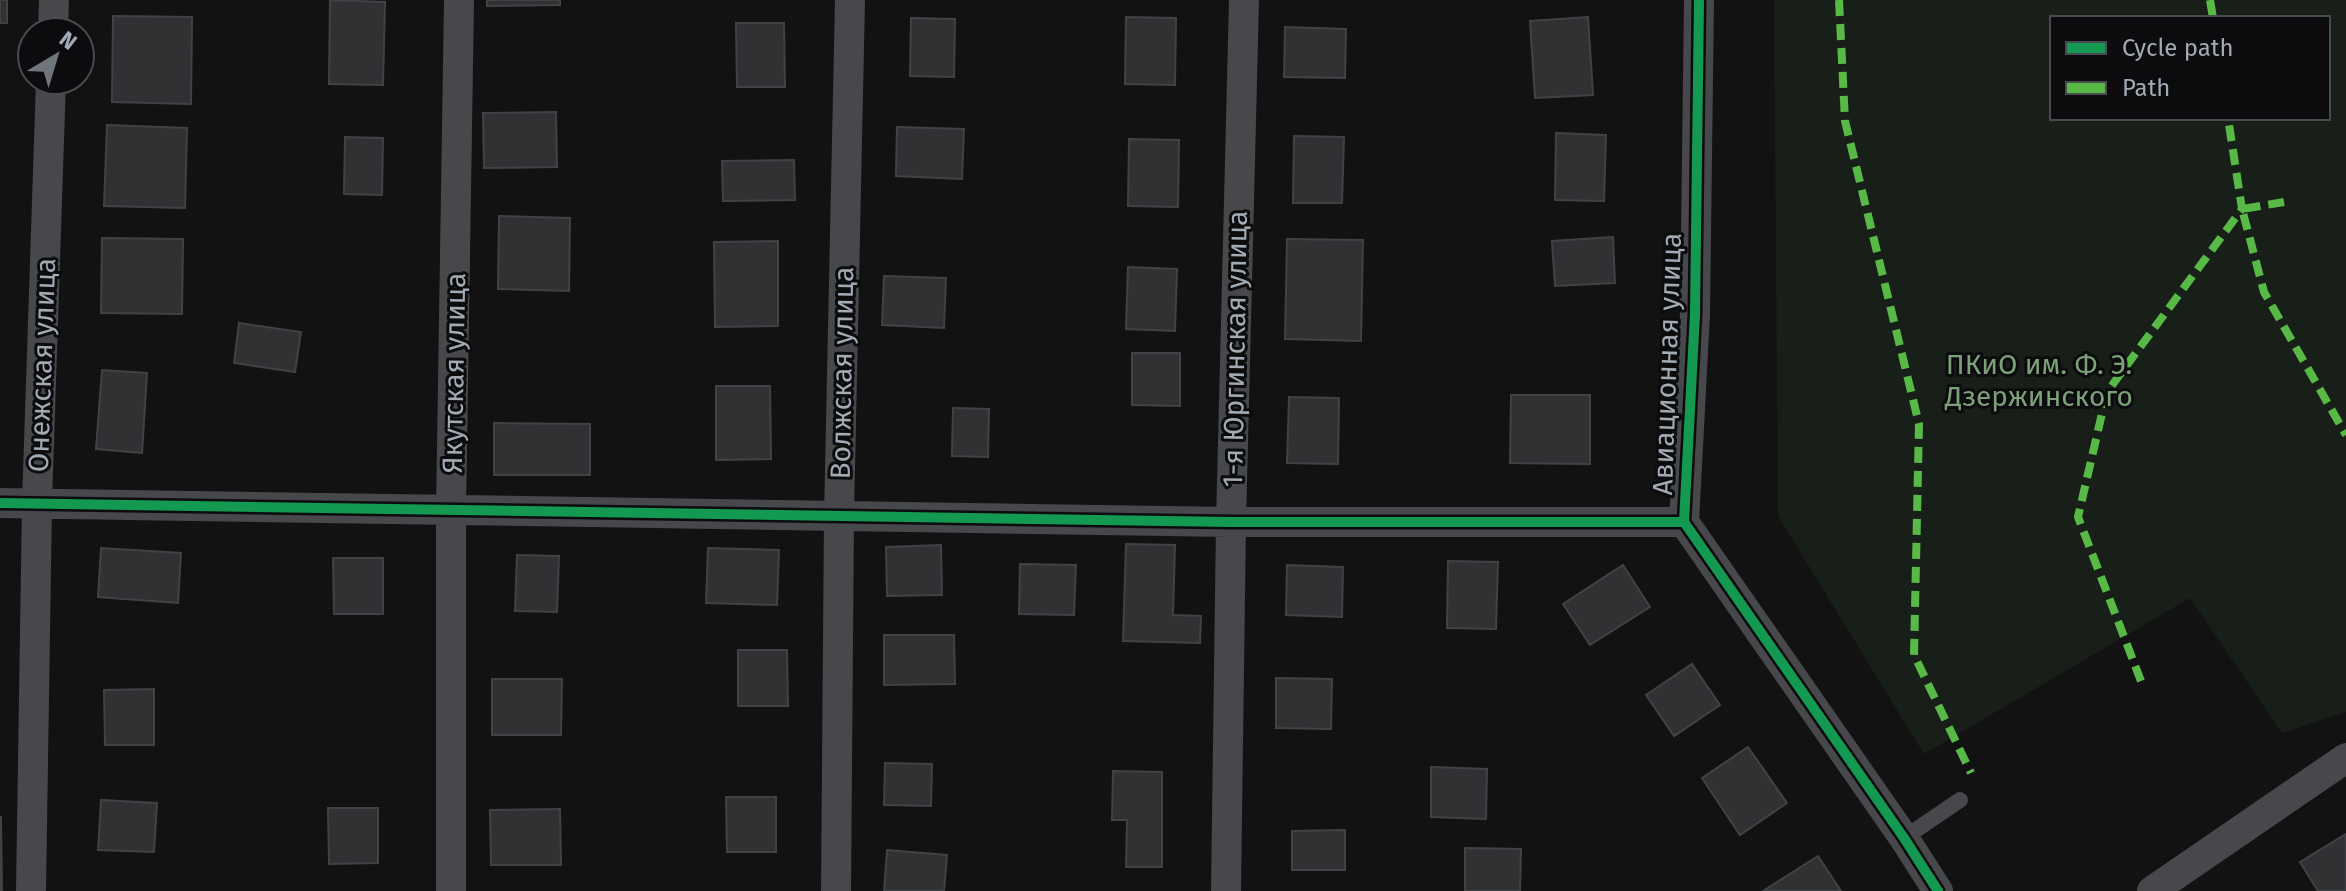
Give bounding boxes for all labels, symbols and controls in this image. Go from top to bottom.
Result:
north arrow [16,16,96,96]
legend [2050,16,2330,120]
text: N [54,26,82,56]
text: Cycle path [2122,34,2234,62]
text: Path [2122,74,2170,102]
street label: 1-я Юргинская улица [1216,210,1254,488]
street label: Авиационная улица [1646,232,1688,496]
street label: Онежская улица [22,257,62,473]
street label: Волжская улица [824,266,860,480]
street label: Якутская улица [436,272,472,474]
park label: ПКиО им. Ф. Э. Дзержинского [1944,348,2133,413]

